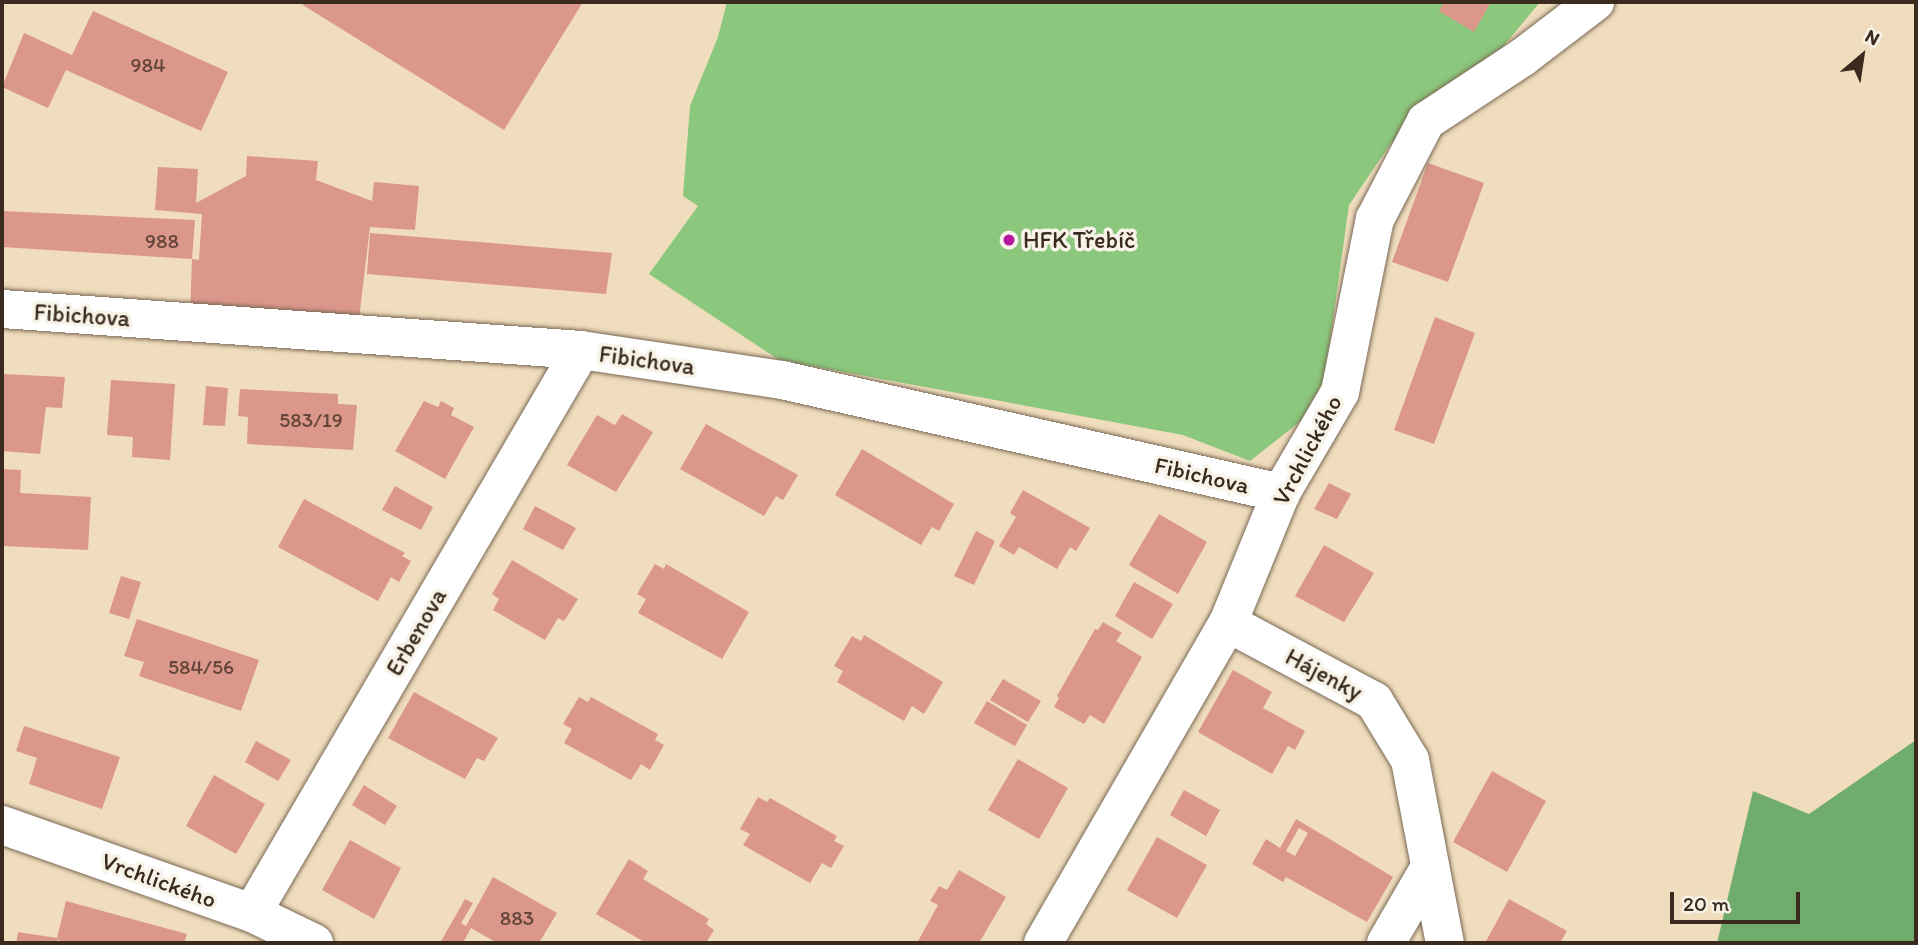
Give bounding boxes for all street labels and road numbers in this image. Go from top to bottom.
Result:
street label: Fibichova [33,297,131,333]
street label: Fibichova [597,339,697,381]
street label: Vrchlického [1266,390,1348,510]
street label: Fibichova [1152,450,1252,500]
street label: Erbenova [380,583,452,681]
street label: Hájenky [1281,642,1367,706]
street label: Vrchlického [98,846,220,914]

